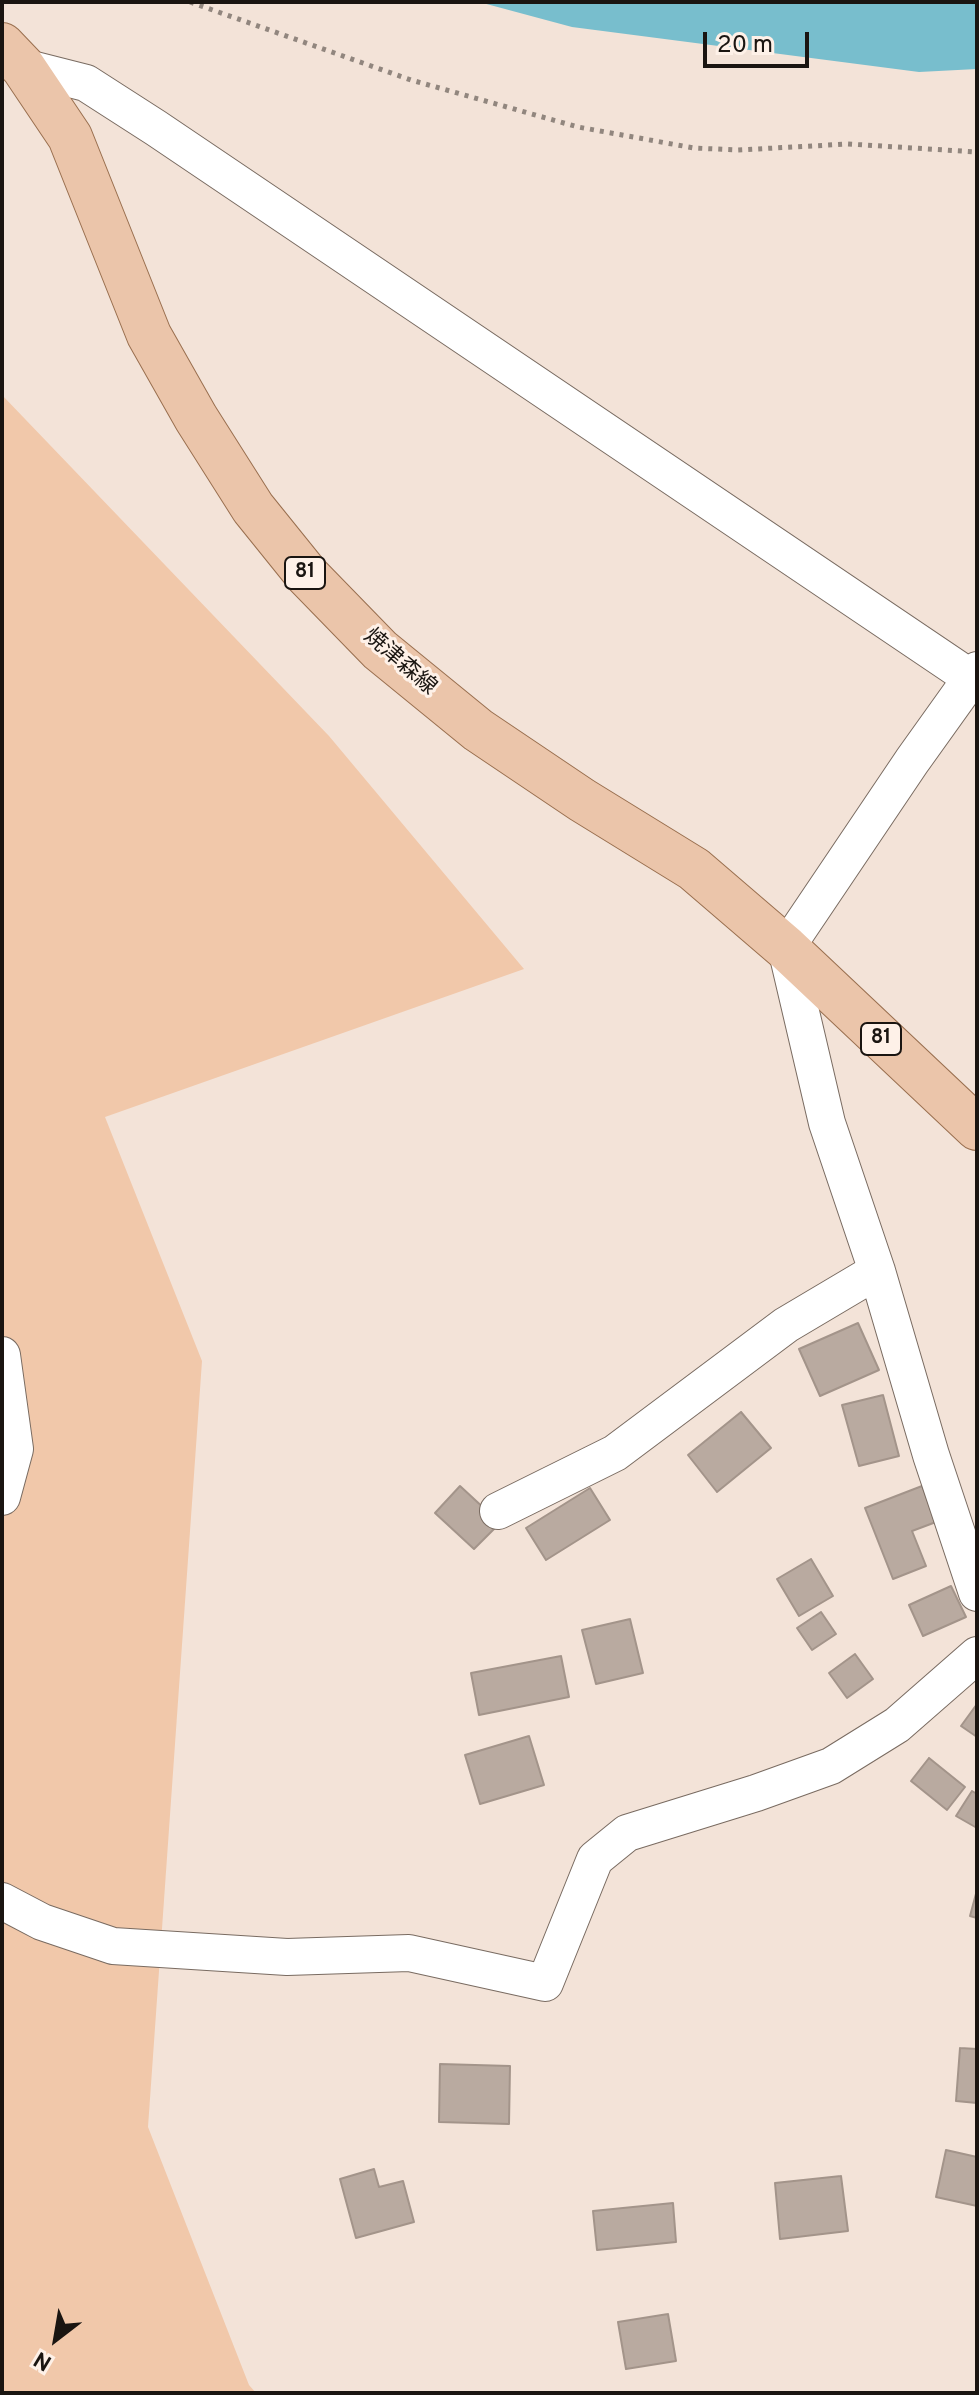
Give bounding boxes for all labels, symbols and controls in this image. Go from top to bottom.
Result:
scale bar [707,16,813,66]
text: 20 m [717,31,773,61]
road number: 81 [285,557,325,589]
street label: 焼津森線 [357,624,441,702]
road number: 81 [861,1023,901,1055]
north arrow [16,2299,96,2379]
text: N [30,2344,57,2376]

